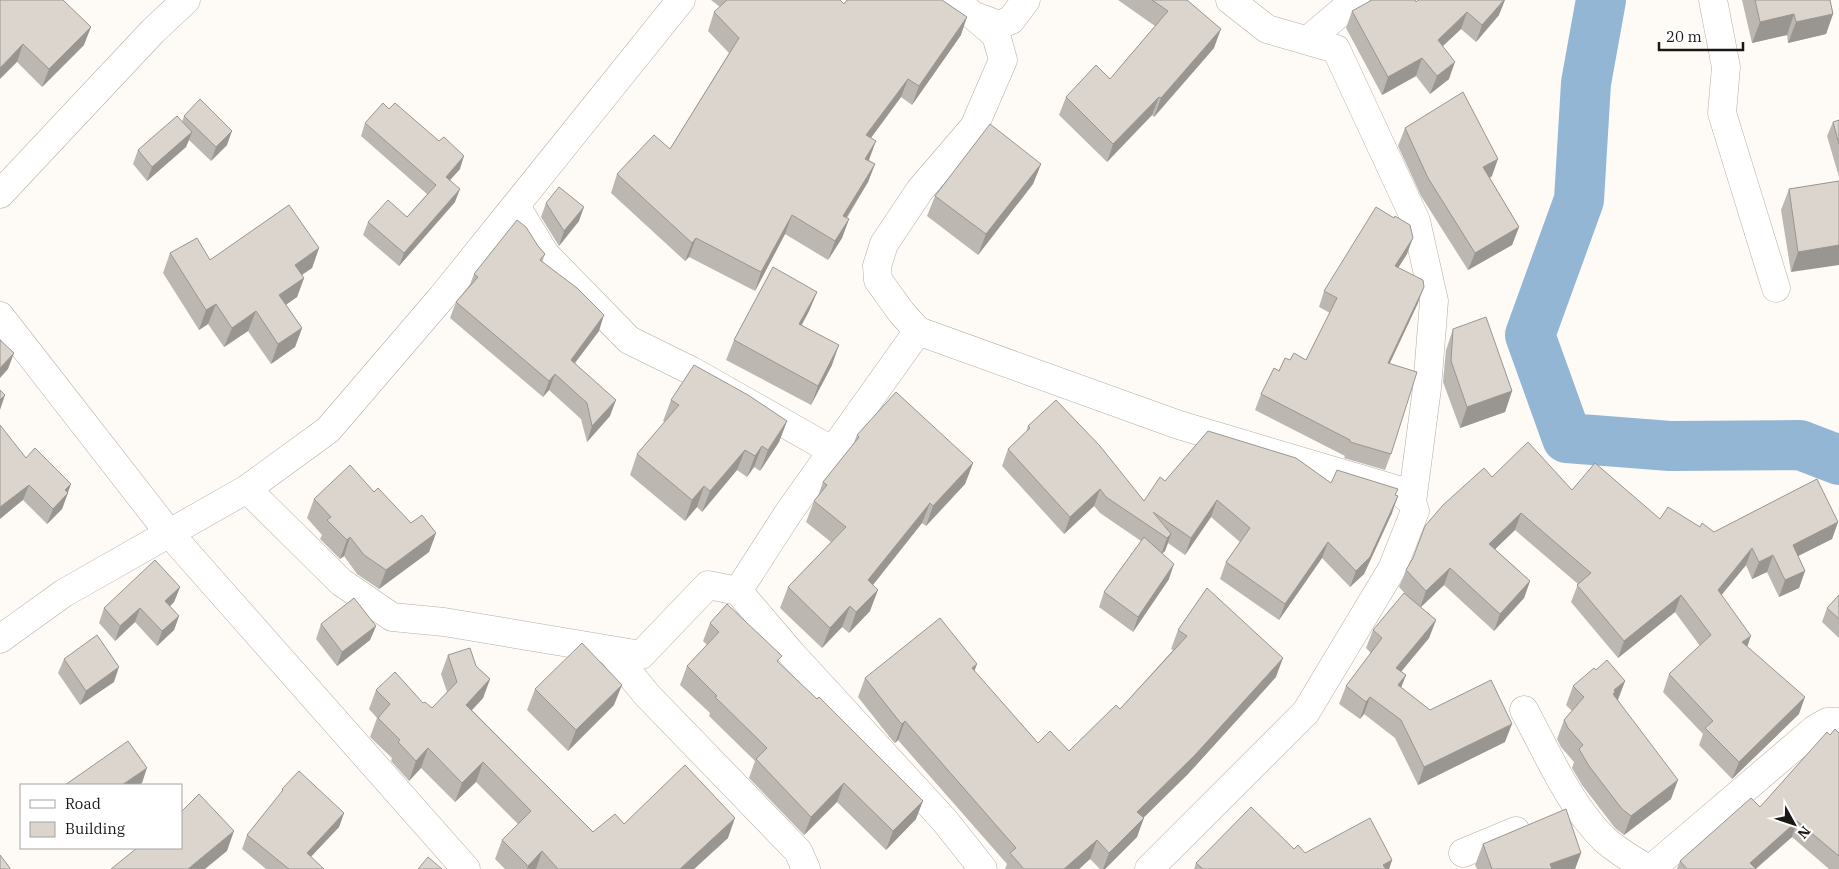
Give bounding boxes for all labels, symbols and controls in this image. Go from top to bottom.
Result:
scale bar [1659,20,1743,52]
text: 20 m [1666,27,1702,46]
legend [20,784,182,849]
text: Road [65,794,101,813]
north arrow [1769,799,1819,849]
text: Building [65,819,125,838]
text: N [1794,822,1814,842]

